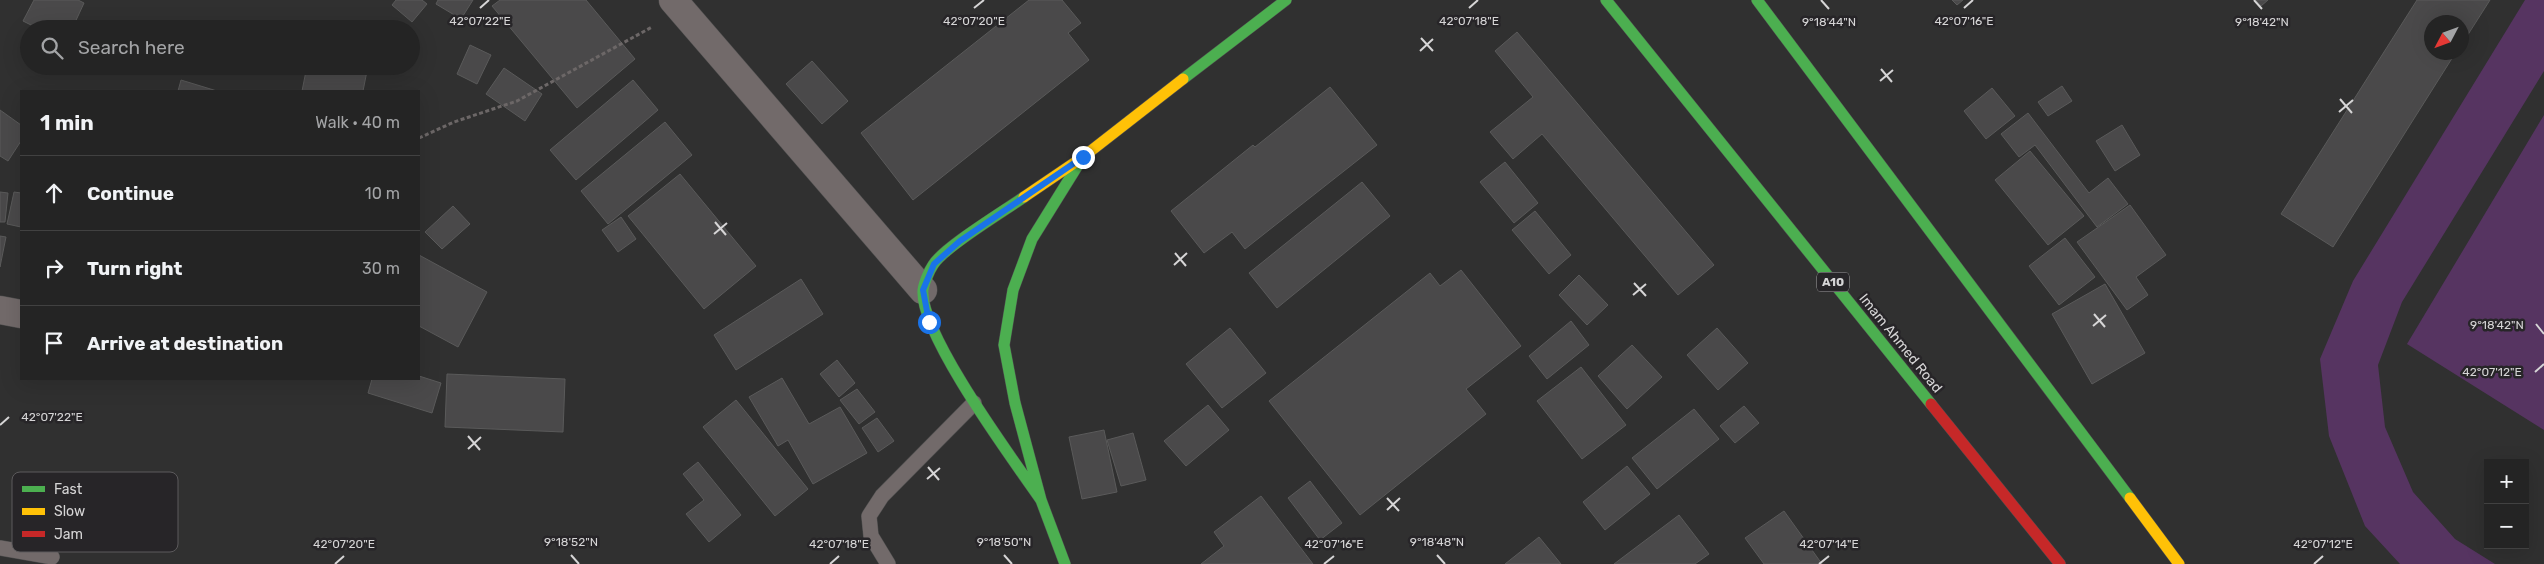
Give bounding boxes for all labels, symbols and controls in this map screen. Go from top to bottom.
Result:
text: 42°07'22"E [449,14,511,28]
text: 42°07'20"E [943,14,1005,28]
text: 42°07'18"E [1439,14,1499,28]
text: 42°07'16"E [1934,14,1994,28]
text: 9°18'44"N [1802,15,1856,29]
text: 9°18'42"N [2235,15,2289,29]
north arrow [2424,15,2469,60]
search box [20,20,420,75]
icon: search [38,34,66,62]
text: Search here [78,36,185,59]
text: 1 min [40,110,94,135]
text: Walk · 40 m [315,113,400,132]
route end [1072,146,1095,169]
icon: ahead [40,179,68,207]
text: Continue [87,182,174,205]
text: 10 m [365,184,400,203]
icon: right [40,254,68,282]
text: Turn right [87,257,182,280]
text: 30 m [362,259,400,278]
road number: A10 [1817,272,1849,292]
street label: Imam Ahmed Road [1855,290,1946,396]
route start [918,311,941,334]
text: 9°18'42"N [2470,318,2524,332]
icon: arrive [40,329,68,357]
text: Arrive at destination [87,332,283,355]
text: 42°07'12"E [2462,365,2522,379]
text: 42°07'22"E [21,410,83,424]
map controls [2484,459,2529,549]
button: + [2484,459,2529,504]
legend [12,472,178,552]
text: Fast [54,481,83,498]
text: Slow [54,503,85,520]
button: − [2484,504,2529,549]
text: Jam [54,526,83,543]
text: 9°18'52"N [544,535,598,549]
text: 9°18'50"N [977,535,1031,549]
text: 9°18'48"N [1410,535,1464,549]
text: 42°07'20"E [313,537,375,551]
text: 42°07'18"E [809,537,869,551]
text: 42°07'16"E [1304,537,1364,551]
text: 42°07'14"E [1799,537,1859,551]
text: 42°07'12"E [2293,537,2353,551]

